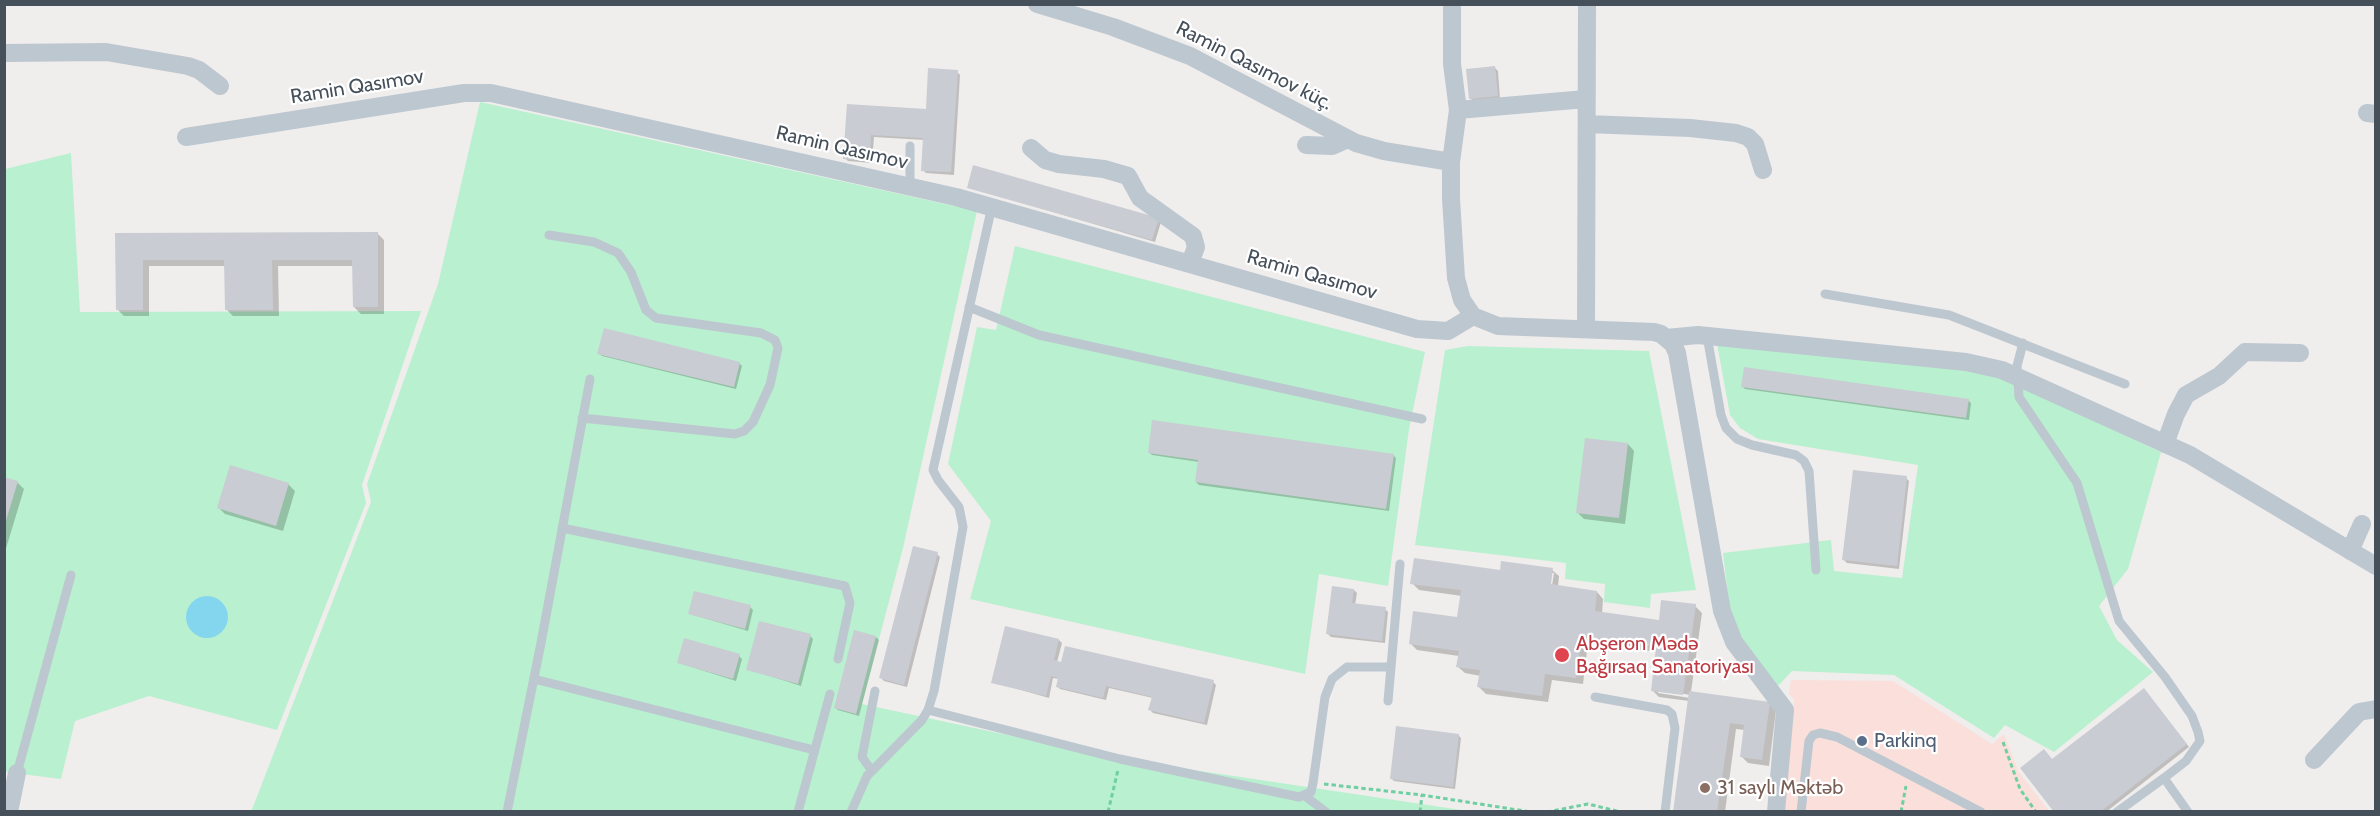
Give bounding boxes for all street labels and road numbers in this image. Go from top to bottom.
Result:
street label: Ramin Qasımov küç. [1172,16,1336,116]
street label: Ramin Qasımov [289,65,425,109]
street label: Ramin Qasımov [774,121,910,175]
street label: Ramin Qasımov [1244,245,1380,305]

